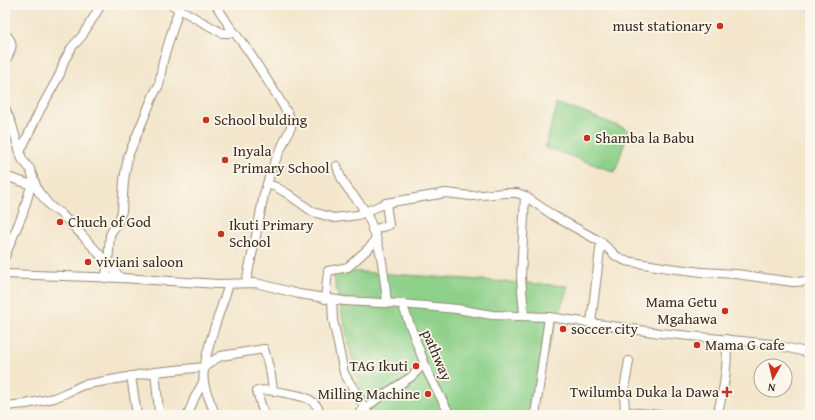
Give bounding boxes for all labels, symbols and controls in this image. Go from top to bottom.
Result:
place label: must stationary [612,15,713,36]
marker: must stationary [715,21,725,31]
place label: School bulding [214,109,308,130]
marker: School bulding [201,115,211,125]
place label: Shamba la Babu [595,127,695,148]
marker: Shamba la Babu [582,133,592,143]
place label: Inyala Primary School [233,140,329,178]
marker: Inyala Primary School [220,155,230,165]
place label: Chuch of God [68,211,151,232]
place label: Ikuti Primary School [229,214,314,252]
marker: Chuch of God [55,217,65,227]
marker: Ikuti Primary School [216,229,226,239]
place label: viviani saloon [96,251,184,272]
marker: viviani saloon [83,257,93,267]
place label: Mama Getu Mgahawa [646,291,718,329]
marker: Mama Getu Mgahawa [720,306,730,316]
place label: soccer city [571,318,639,339]
marker: soccer city [558,324,568,334]
street label: pathway [417,326,458,384]
place label: Mama G cafe [705,334,785,355]
marker: Mama G cafe [692,340,702,350]
place label: TAG Ikuti [350,355,408,376]
north arrow [753,358,793,398]
marker: TAG Ikuti [411,361,421,371]
text: N [766,379,776,396]
place label: Twilumba Duka la Dawa [570,381,719,402]
place label: Milling Machine [318,383,420,404]
marker: Twilumba Duka la Dawa [722,387,732,397]
marker: Milling Machine [423,389,433,399]

